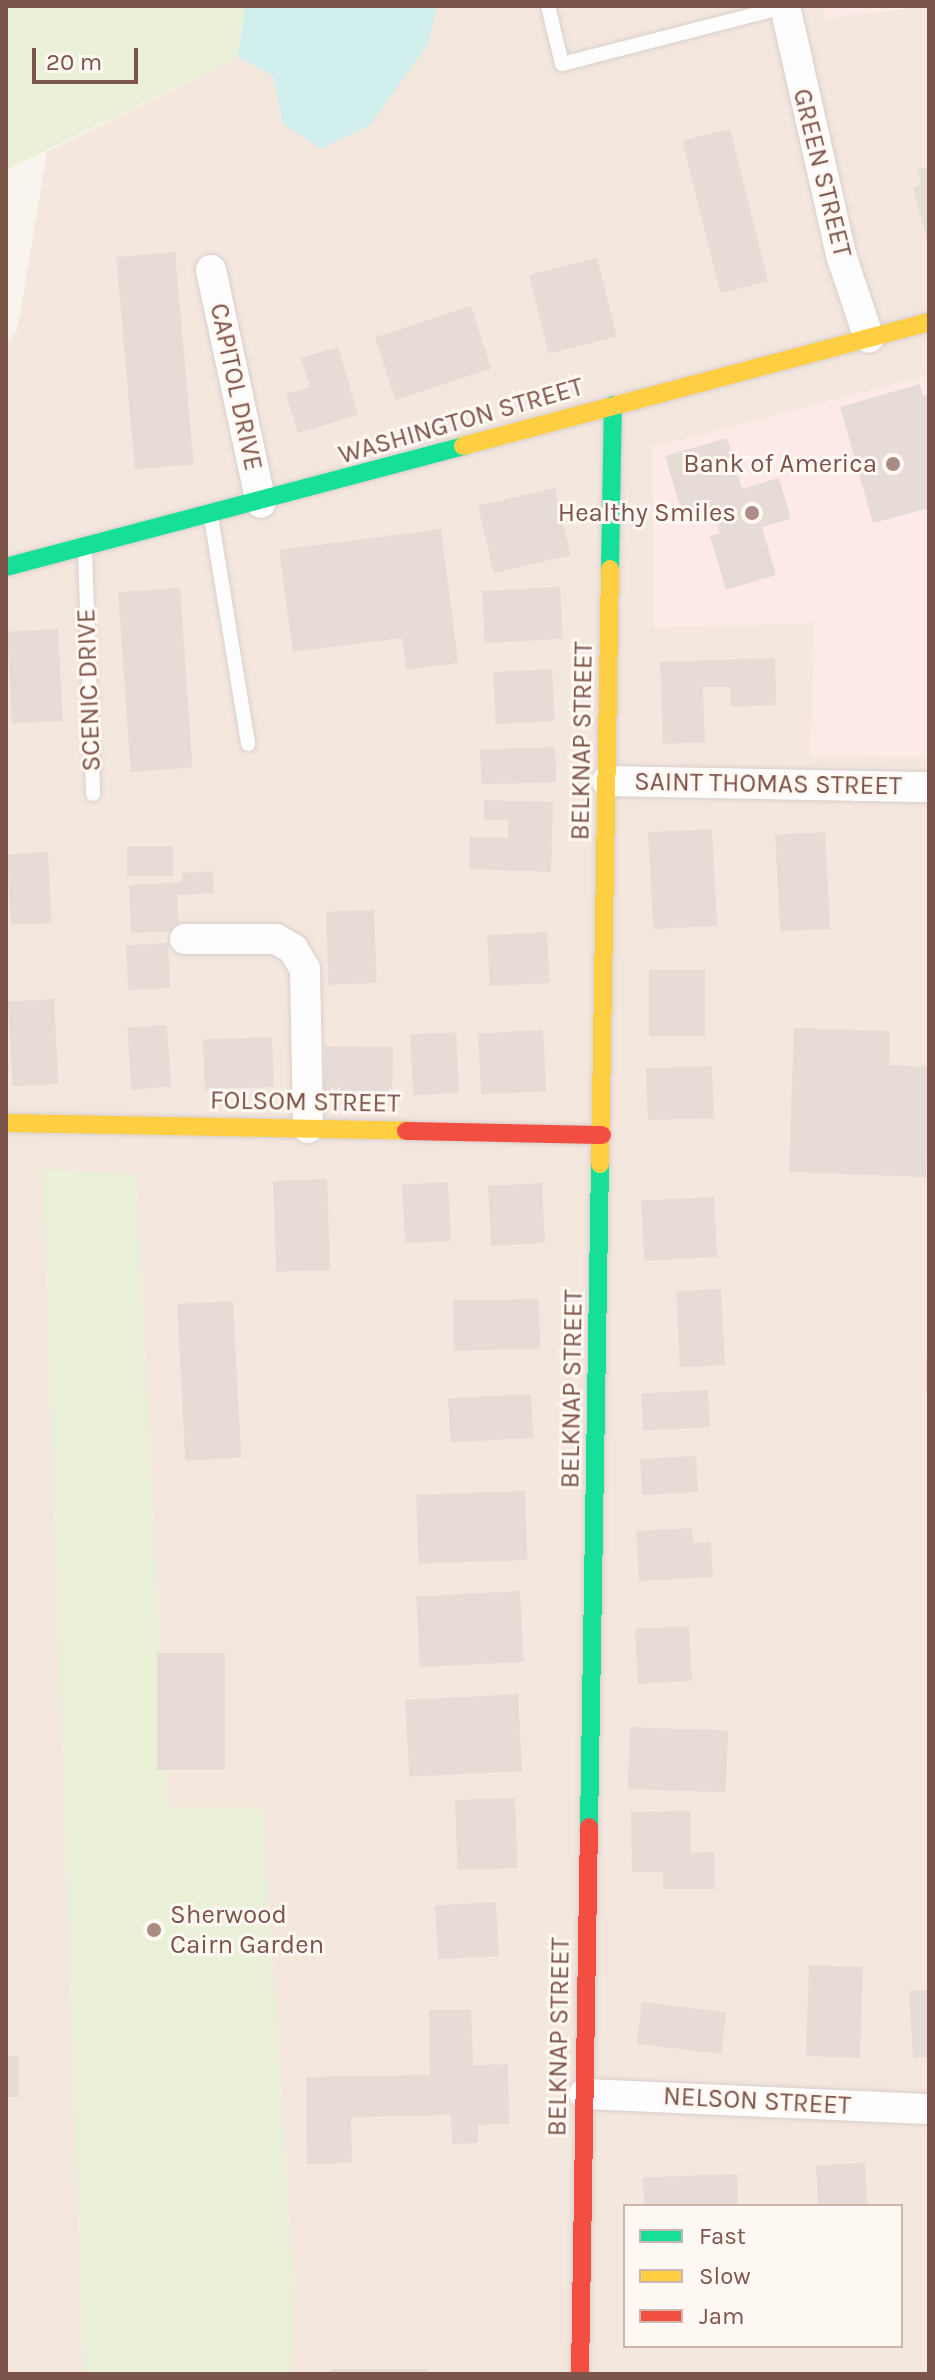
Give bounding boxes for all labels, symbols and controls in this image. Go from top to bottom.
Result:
scale bar [36,32,142,82]
text: 20 m [46,48,102,76]
street label: GREEN STREET [786,85,858,261]
street label: CAPITOL DRIVE [203,300,269,474]
street label: WASHINGTON STREET [335,371,587,471]
place label: Bank of America [683,448,877,480]
marker: Bank of America [884,455,902,473]
place label: Healthy Smiles [558,497,736,529]
marker: Healthy Smiles [743,504,761,522]
street label: SCENIC DRIVE [71,608,107,772]
street label: BELKNAP STREET [565,641,599,841]
street label: SAINT THOMAS STREET [634,766,902,802]
street label: FOLSOM STREET [210,1085,400,1119]
street label: BELKNAP STREET [555,1289,589,1489]
place label: Sherwood Cairn Garden [170,1899,324,1960]
marker: Sherwood Cairn Garden [145,1921,163,1939]
street label: BELKNAP STREET [542,1937,576,2137]
street label: NELSON STREET [662,2081,852,2121]
legend [623,2204,903,2348]
text: Fast [699,2222,746,2250]
text: Slow [699,2262,751,2290]
text: Jam [699,2302,744,2330]

